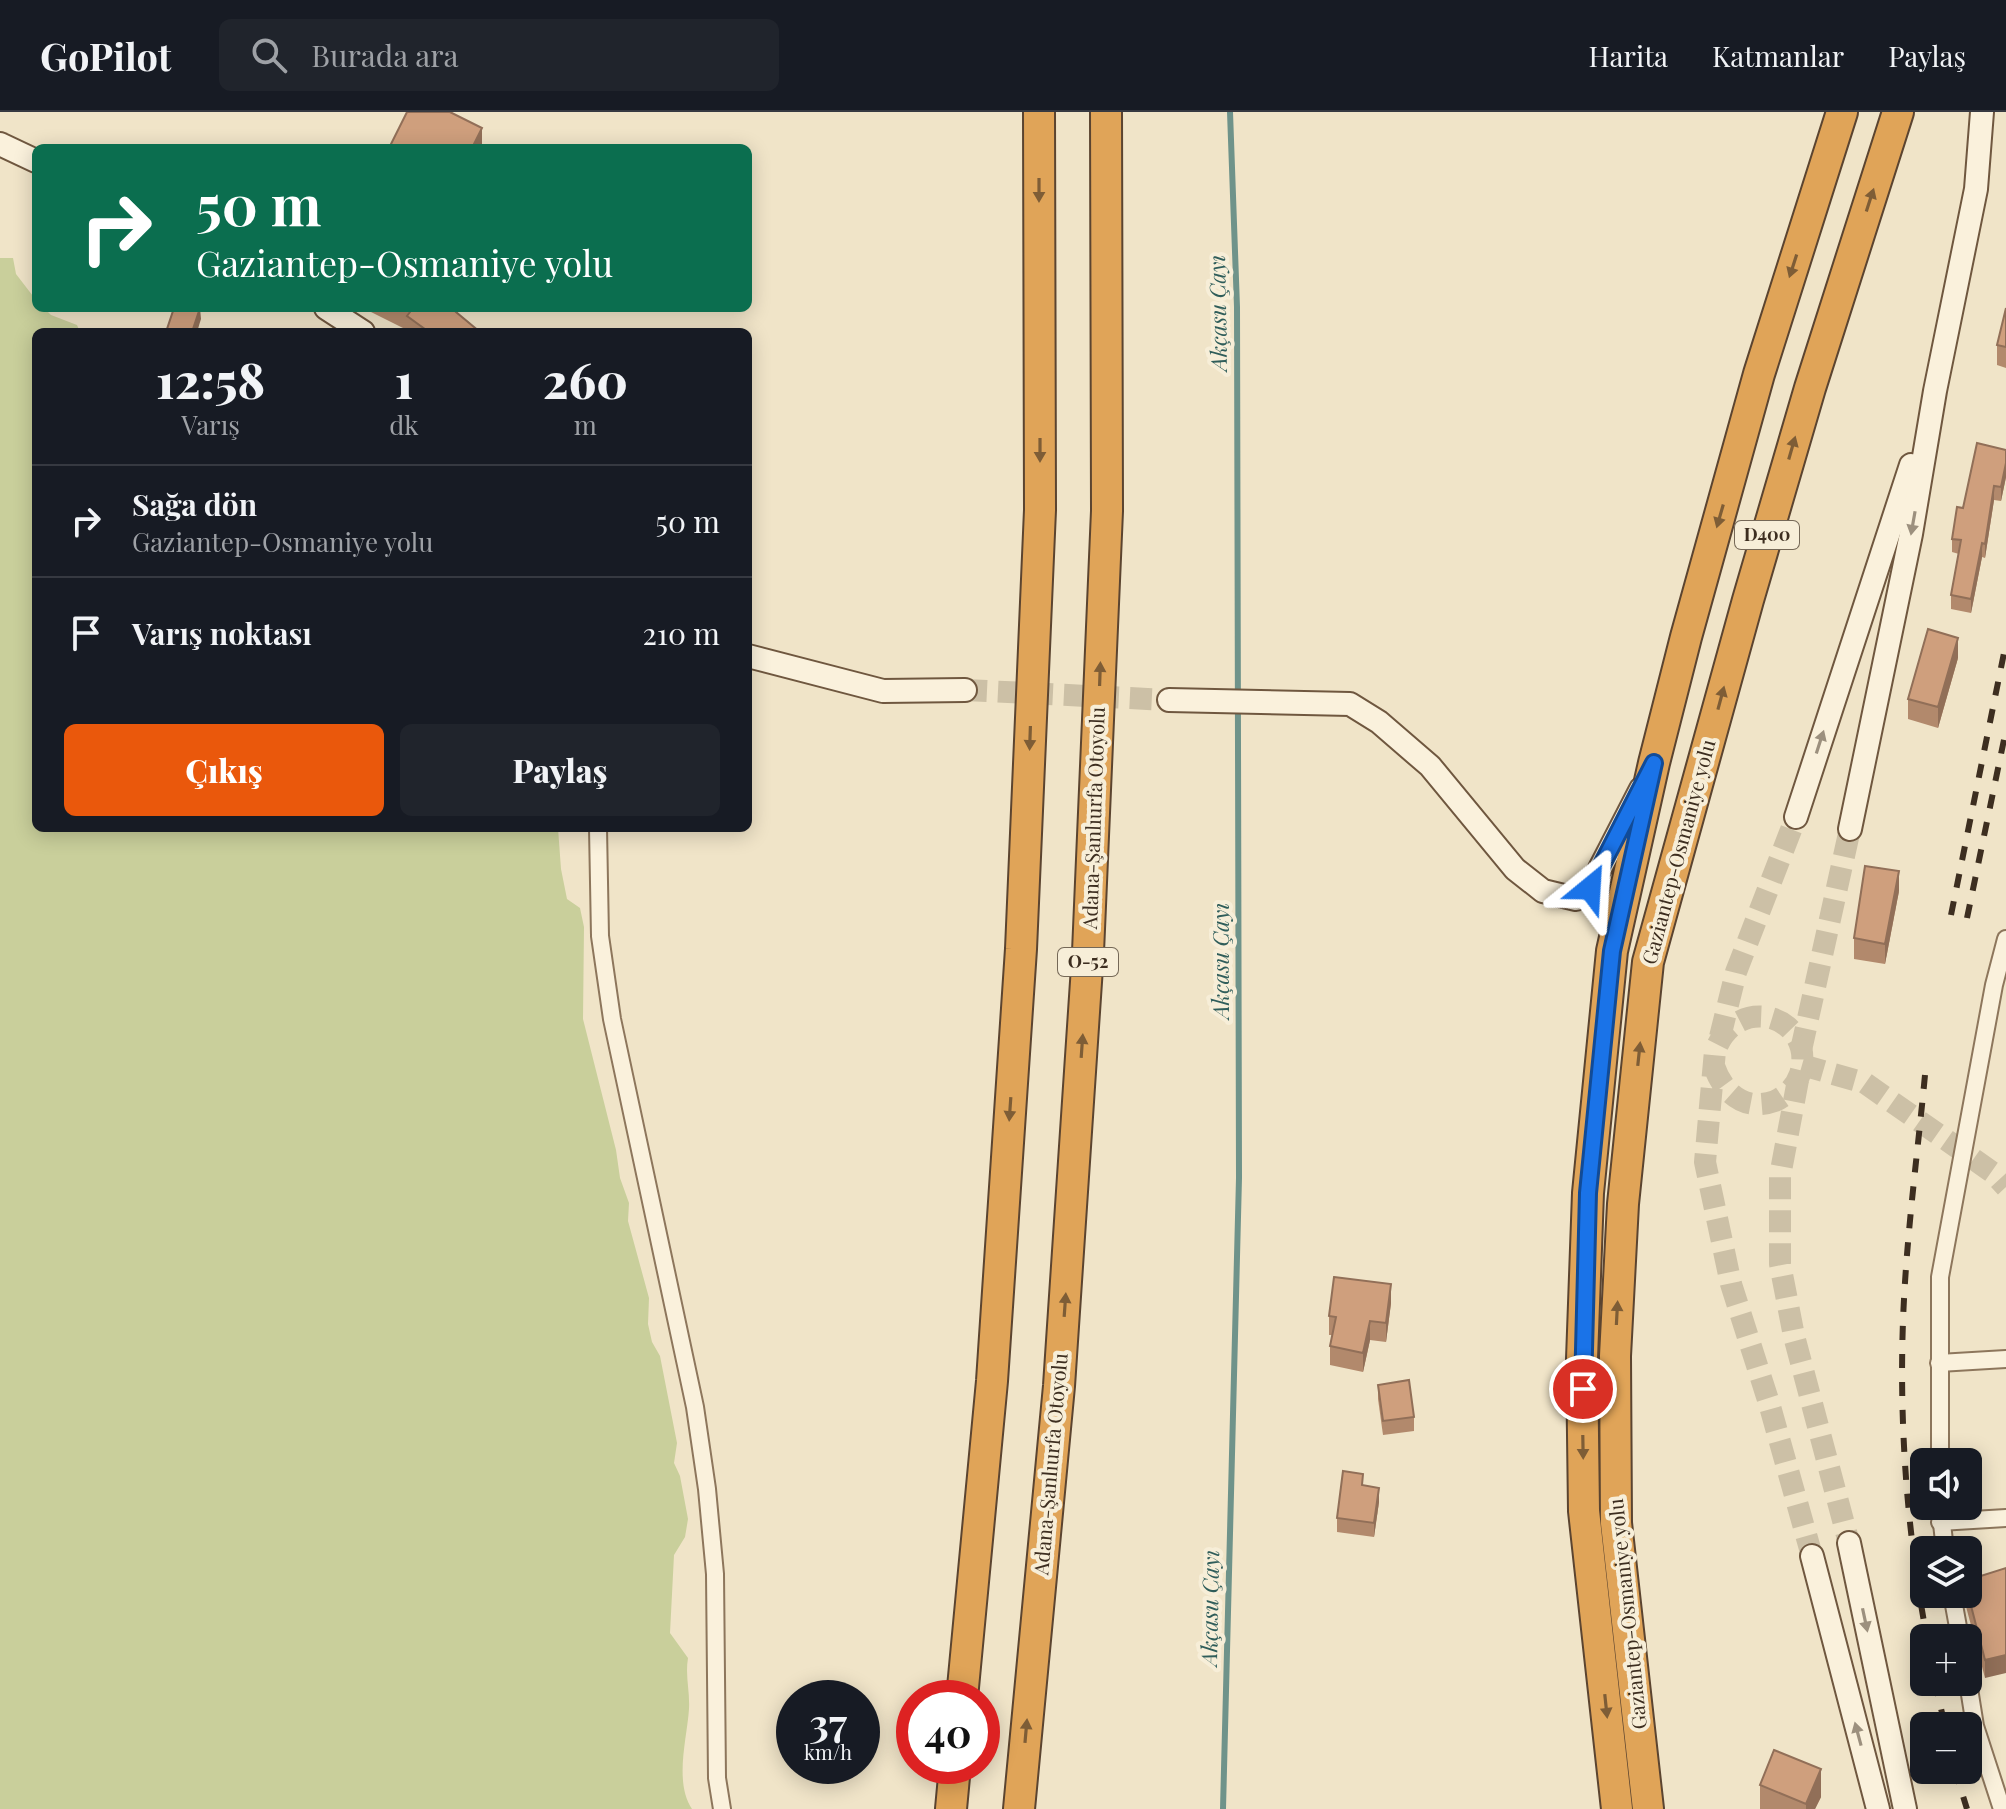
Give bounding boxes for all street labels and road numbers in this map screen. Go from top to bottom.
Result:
road number: D400 [1735,521,1799,549]
street label: Adana-Şanlıurfa Otoyolu [1075,706,1110,931]
street label: Gaziantep-Osmaniye yolu [1635,736,1721,967]
road number: O-52 [1058,948,1118,976]
street label: Adana-Şanlıurfa Otoyolu [1026,1351,1073,1577]
street label: Gaziantep-Osmaniye yolu [1601,1497,1652,1731]

